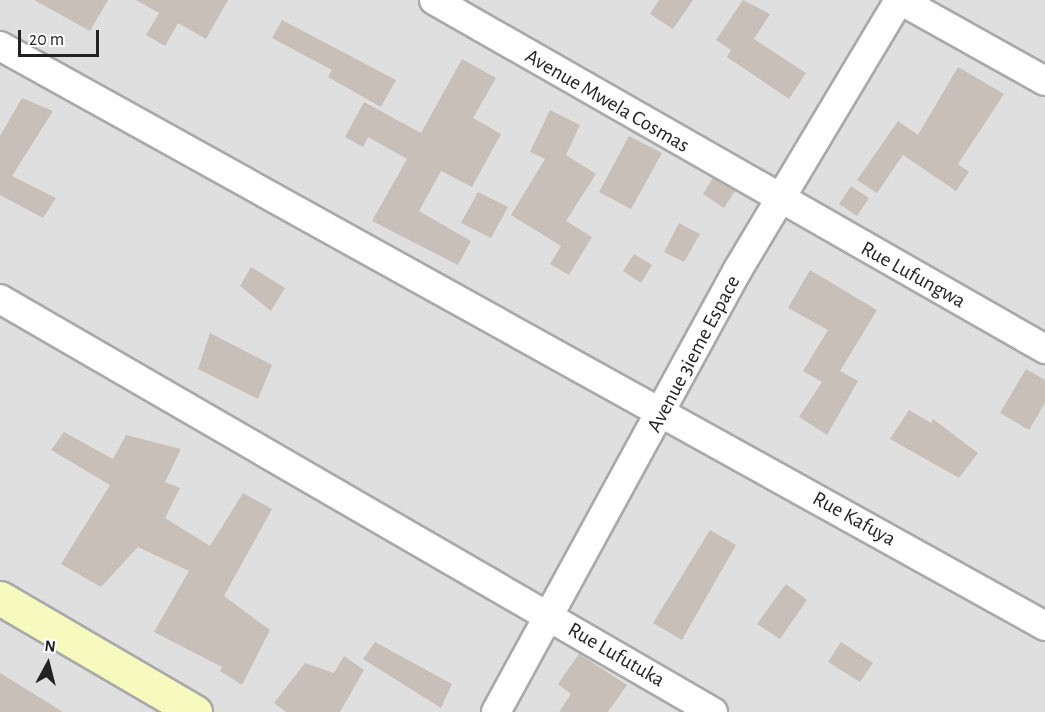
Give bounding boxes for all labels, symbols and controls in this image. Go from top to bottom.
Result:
scale bar [21,18,102,56]
text: 20 m [29,31,64,49]
street label: Avenue Mwela Cosmas [520,44,694,158]
street label: Rue Lufungwa [856,236,970,314]
street label: Avenue 3ieme Espace [642,271,746,437]
street label: Rue Kafuya [808,486,900,552]
street label: Rue Lufutuka [563,617,669,693]
north arrow [18,634,78,694]
text: N [44,638,57,655]

